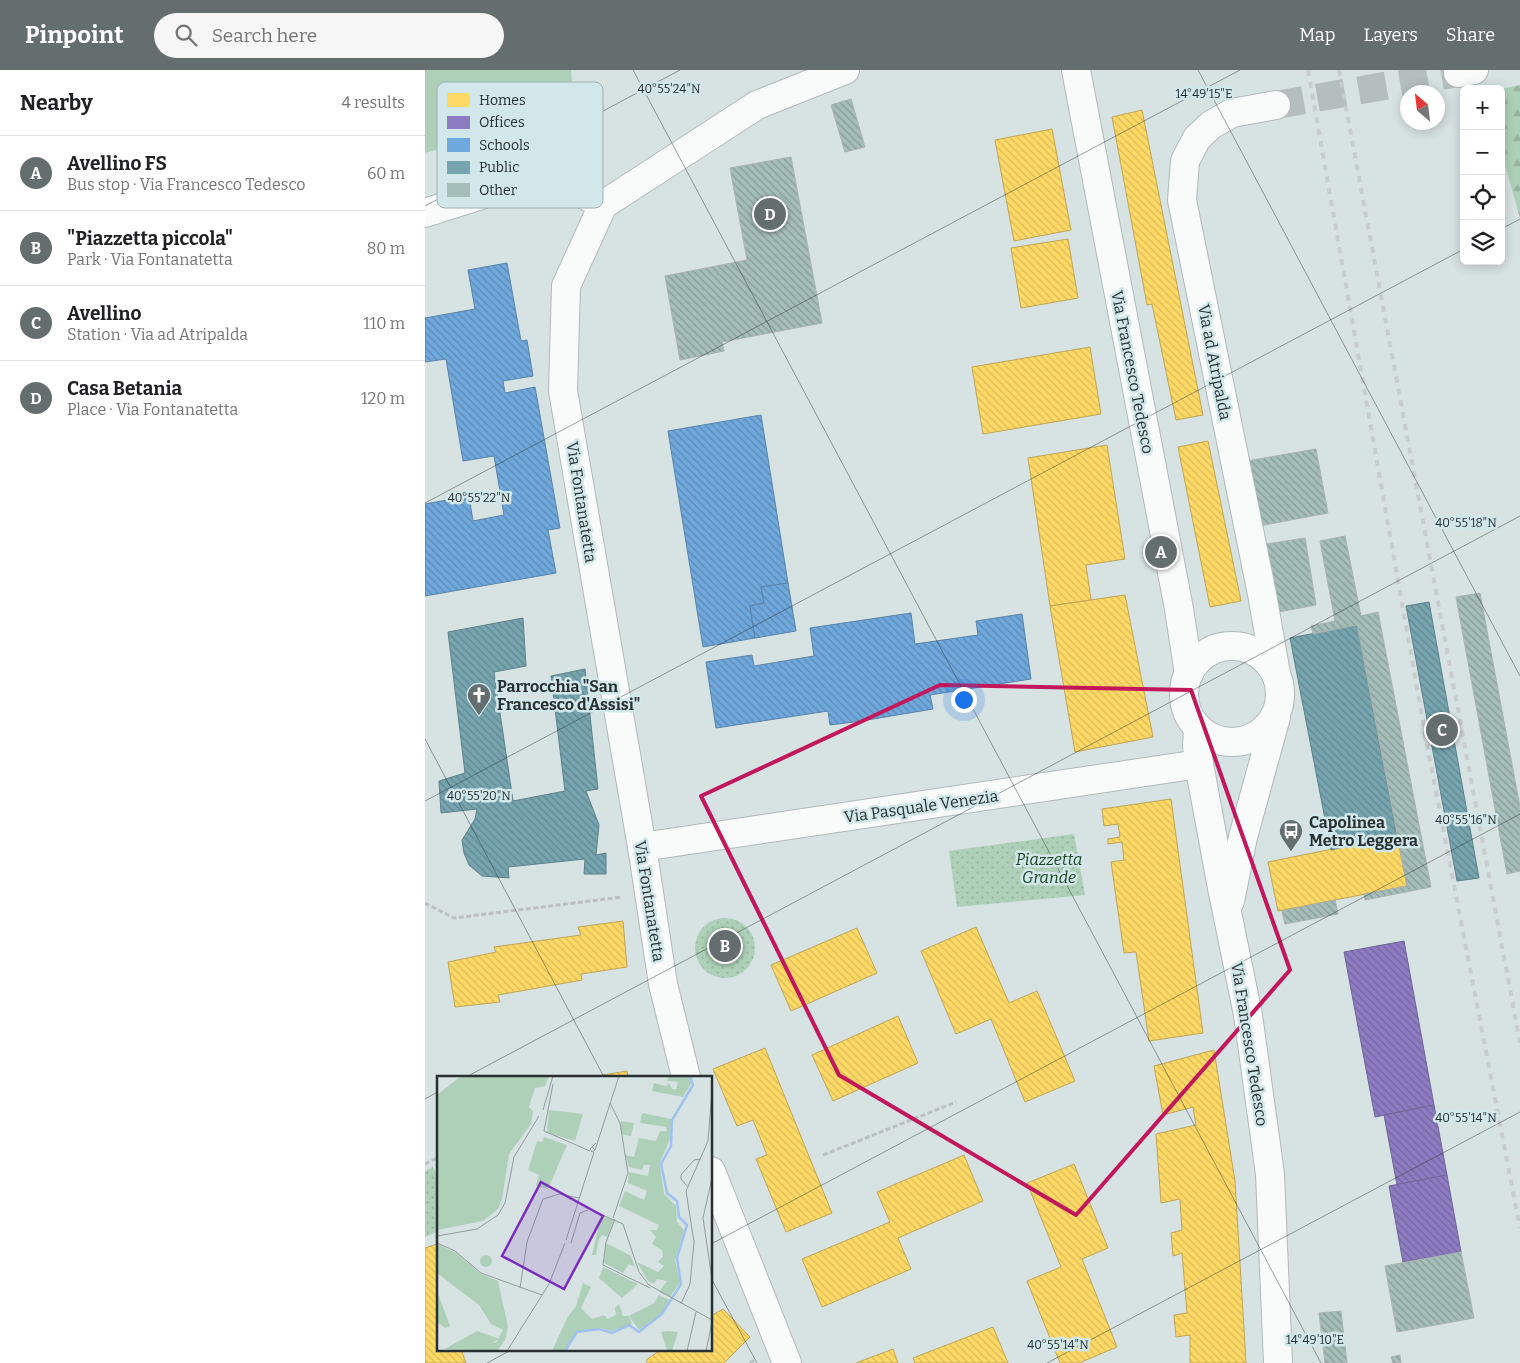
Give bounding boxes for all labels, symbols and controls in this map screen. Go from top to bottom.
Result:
search box [154,13,504,58]
text: Pinpoint [25,21,124,49]
icon: search [172,21,200,49]
text: Search here [212,24,317,47]
text: Map [1299,24,1335,46]
text: Layers [1363,24,1418,46]
text: Share [1446,24,1495,46]
legend [437,82,603,208]
text: 40°55'24"N [637,82,701,96]
north arrow [1400,85,1445,130]
map controls [1460,85,1505,265]
button: + [1460,85,1505,130]
text: 14°49'15"E [1176,87,1232,101]
text: Nearby [20,90,93,116]
text: Homes [479,92,526,109]
text: 4 results [342,93,405,112]
text: Offices [479,114,525,131]
button: − [1460,130,1505,175]
text: Schools [479,137,530,154]
text: Avellino FS [67,152,167,175]
text: Public [479,159,519,176]
text: A [30,164,42,183]
text: 60 m [367,164,405,183]
text: Bus stop · Via Francesco Tedesco [67,175,306,194]
button: locate [1460,175,1505,220]
text: Other [479,182,517,199]
pin: D [754,195,786,233]
button: layers [1460,220,1505,265]
text: "Piazzetta piccola" [67,227,233,250]
text: B [31,239,41,258]
text: 80 m [367,239,405,258]
text: Park · Via Fontanatetta [67,250,233,269]
street label: Via Francesco Tedesco [1107,289,1158,455]
text: Avellino [67,302,141,325]
street label: Via ad Atripalda [1194,303,1235,422]
text: C [31,314,41,333]
text: 110 m [363,314,405,333]
text: Station · Via ad Atripalda [67,325,248,344]
text: Casa Betania [67,377,182,400]
text: D [30,389,42,408]
text: 120 m [361,389,405,408]
text: Place · Via Fontanatetta [67,400,238,419]
street label: Via Fontanatetta [563,440,600,564]
text: 40°55'22"N [448,491,511,505]
text: 40°55'18"N [1435,516,1497,530]
pin: A [1145,533,1177,571]
place label: Parrocchia "San Francesco d'Assisi" [497,677,640,714]
church icon: Parrocchia "San Francesco d'Assisi" [466,682,492,716]
your location [951,687,977,713]
pin: C [1426,711,1458,749]
street label: Via Pasquale Venezia [843,786,1000,827]
text: 40°55'20"N [447,789,511,803]
place label: Capolinea Metro Leggera [1309,813,1418,850]
text: 40°55'16"N [1435,813,1497,827]
bus stop icon: Capolinea Metro Leggera [1278,818,1304,852]
street label: Via Fontanatetta [631,839,668,963]
park label: Piazzetta Grande [1016,850,1082,887]
pin: B [709,927,741,965]
street label: Via Francesco Tedesco [1227,961,1272,1128]
inset map [437,1076,713,1350]
text: 40°55'14"N [1435,1111,1497,1125]
text: 14°49'10"E [1286,1333,1344,1347]
text: 40°55'14"N [1027,1338,1089,1352]

